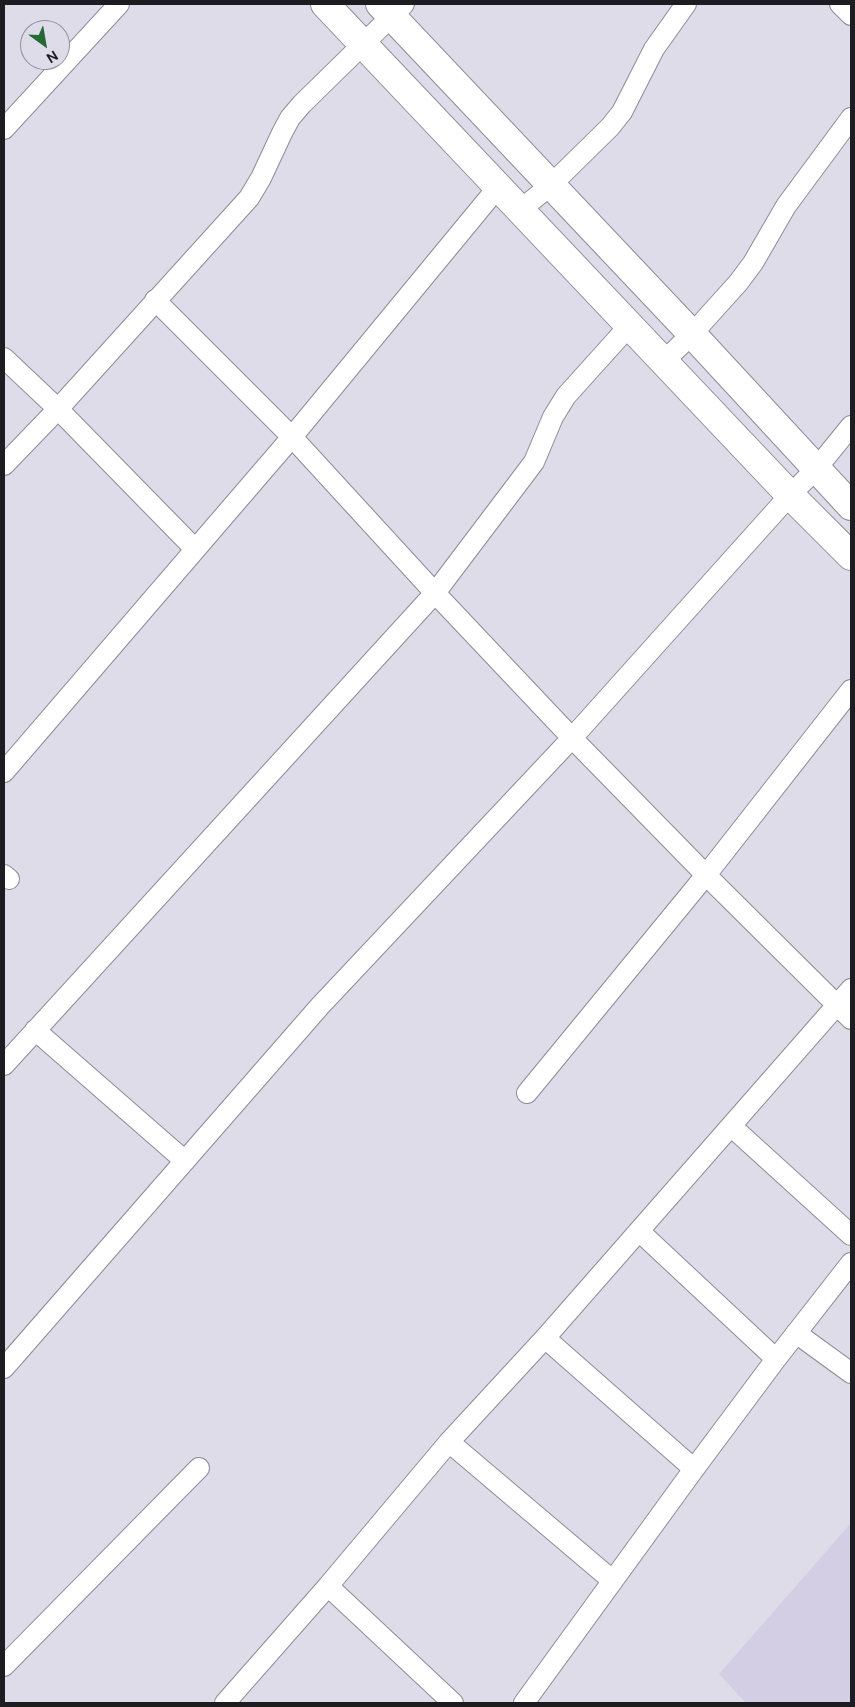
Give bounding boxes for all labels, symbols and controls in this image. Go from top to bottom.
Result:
north arrow [20,20,70,70]
text: N [43,47,62,67]

